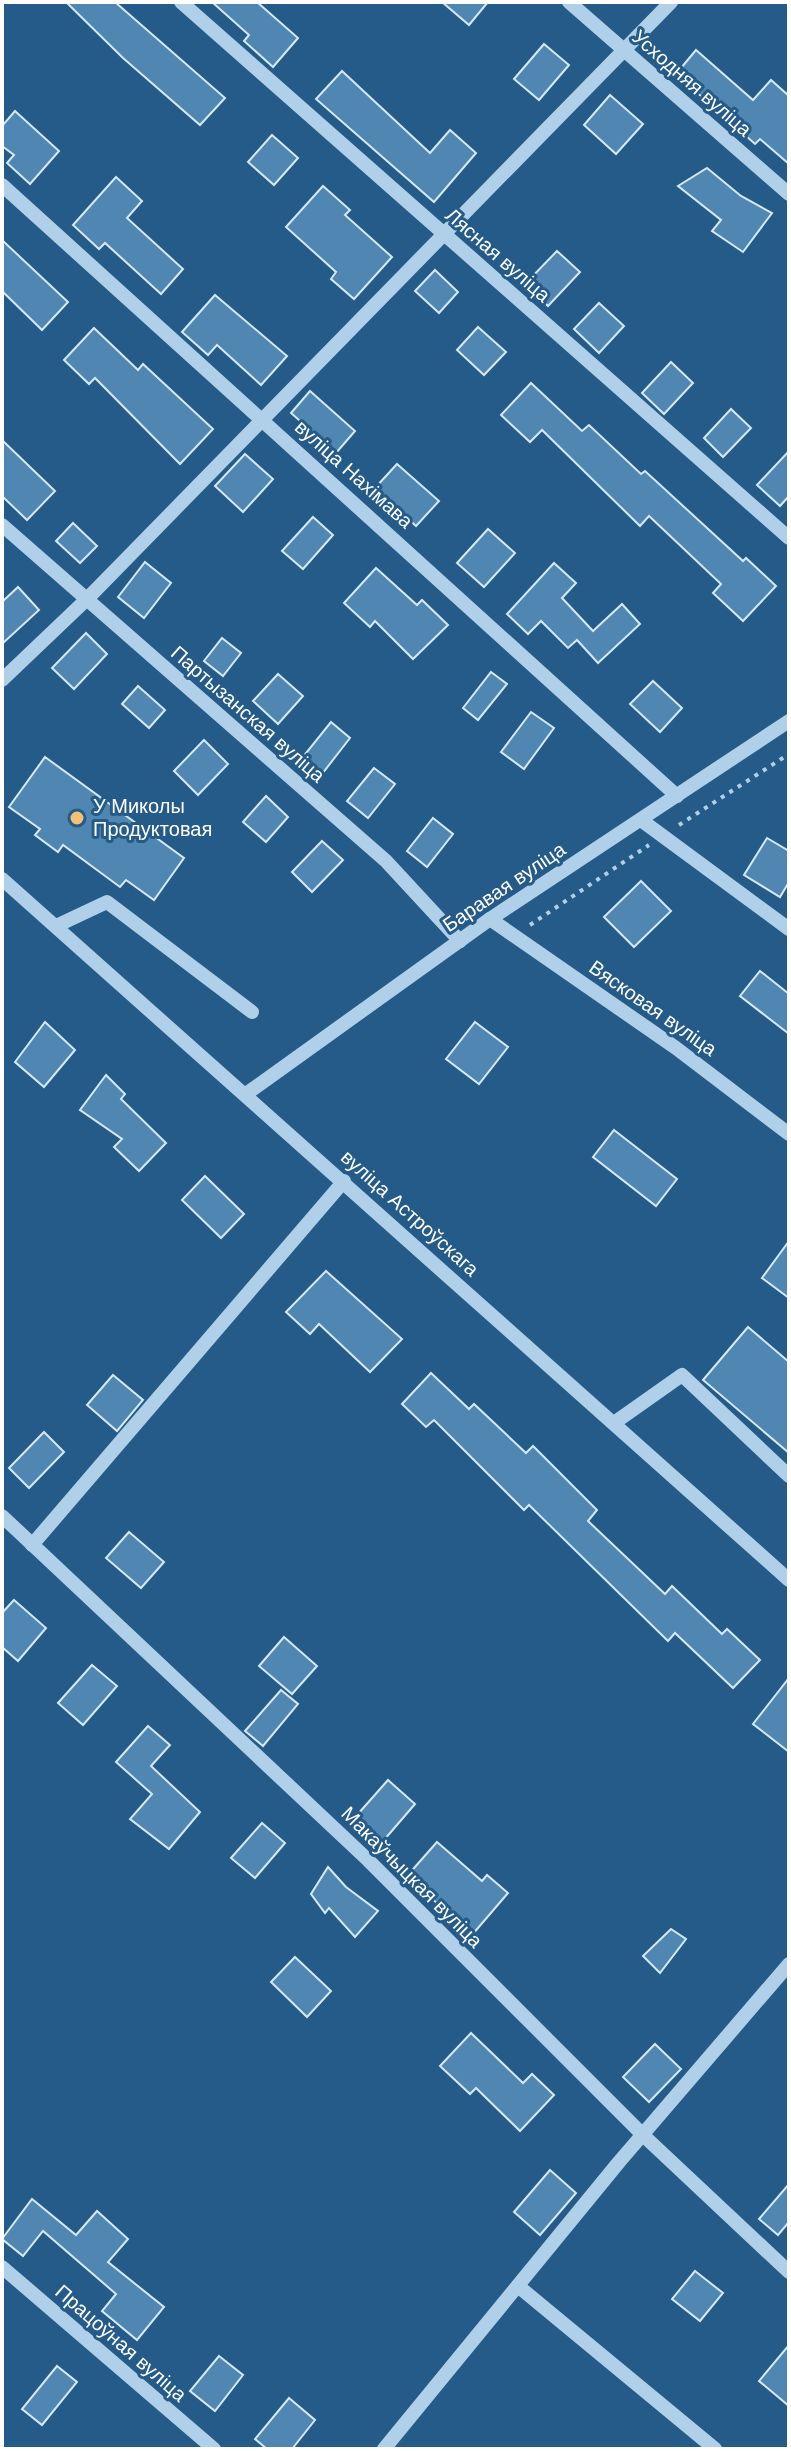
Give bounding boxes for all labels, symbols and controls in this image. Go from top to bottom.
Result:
street label: Усходняя вуліца [628,25,757,141]
street label: Лясная вуліца [441,204,555,307]
street label: вуліца Нахімава [291,416,418,533]
street label: Партызанская вуліца [167,641,330,787]
place label: У Миколы Продуктовая [93,795,212,840]
marker: У Миколы Продуктовая [68,809,86,827]
street label: Баравая вуліца [439,837,570,936]
street label: Вясковая вуліца [585,956,722,1061]
street label: вуліца Астроўскага [337,1146,484,1281]
street label: Макаўчыцкая вуліца [337,1802,487,1952]
street label: Працоўная вуліца [51,2280,192,2406]

